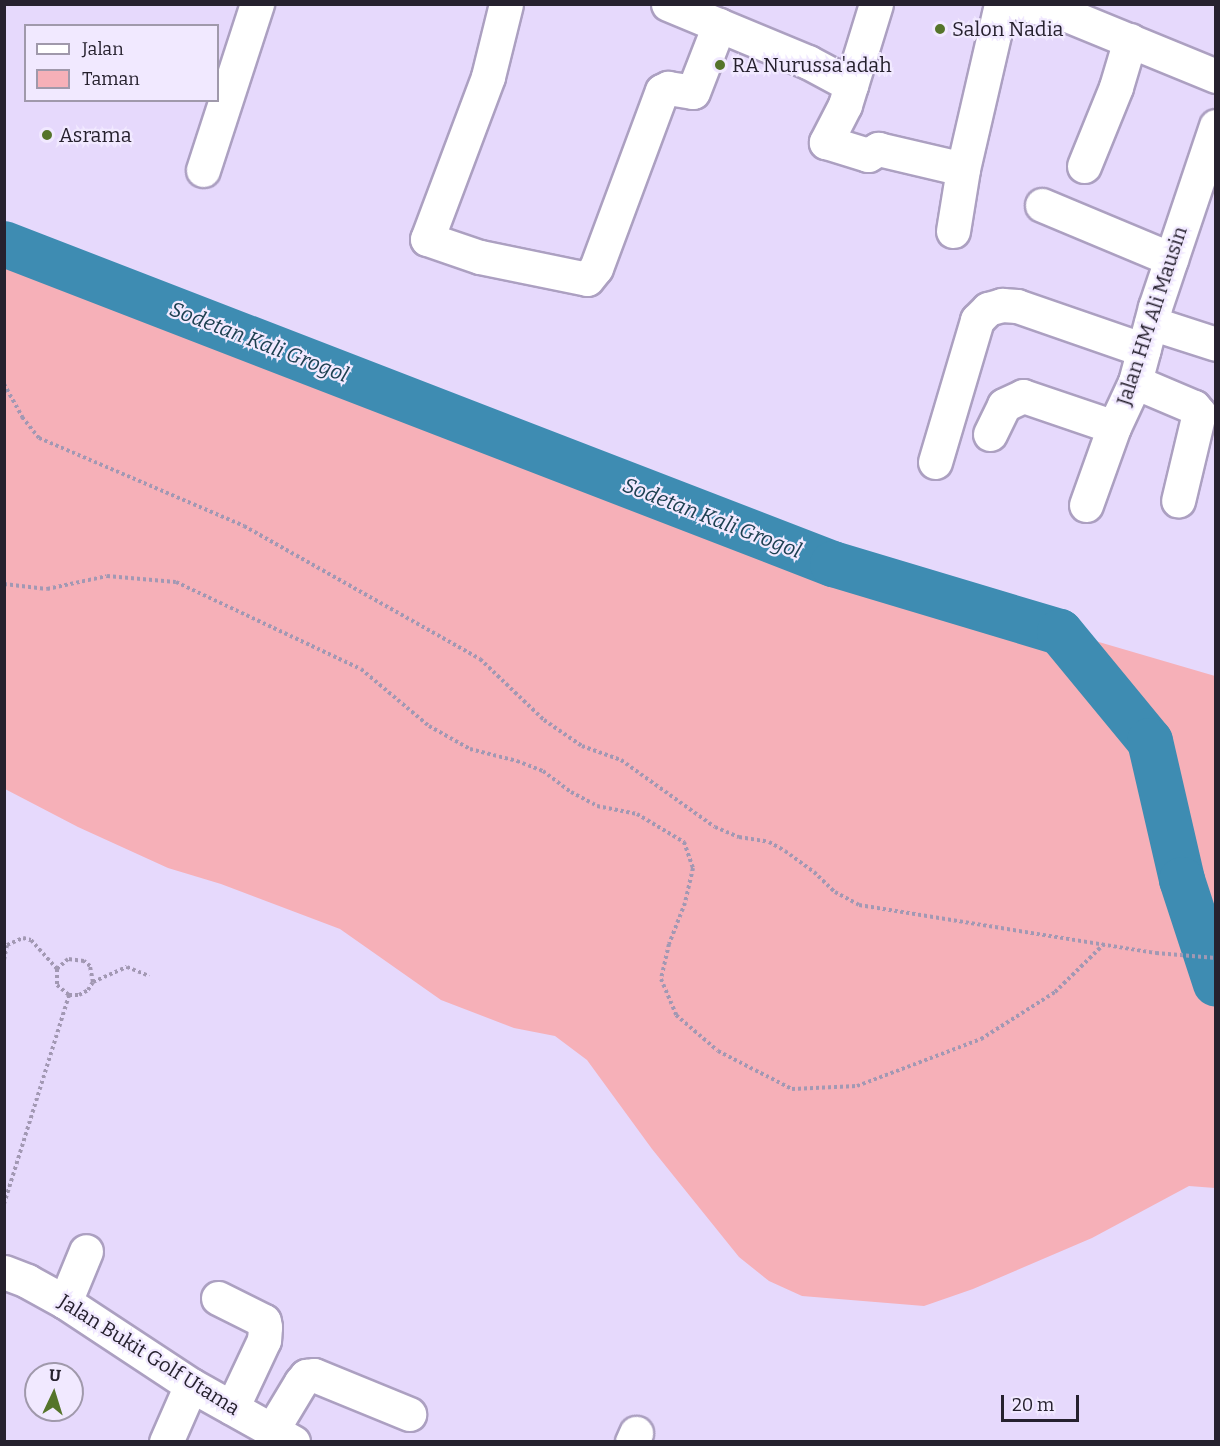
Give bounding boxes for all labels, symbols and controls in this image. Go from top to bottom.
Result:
place label: Salon Nadia [952,17,1063,41]
marker: Salon Nadia [933,22,947,36]
legend [24,24,219,102]
text: Jalan [82,38,124,60]
place label: RA Nurussa'adah [732,53,892,77]
marker: RA Nurussa'adah [713,58,727,72]
text: Taman [82,68,140,90]
place label: Asrama [59,123,132,147]
marker: Asrama [40,128,54,142]
street label: Jalan HM Ali Mausin [1112,224,1192,408]
water label: Sodetan Kali Grogol [166,296,352,388]
water label: Sodetan Kali Grogol [619,472,805,564]
street label: Jalan Bukit Golf Utama [54,1289,244,1421]
north arrow [24,1362,84,1422]
scale bar [1004,1383,1082,1421]
text: 20 m [1012,1394,1054,1416]

